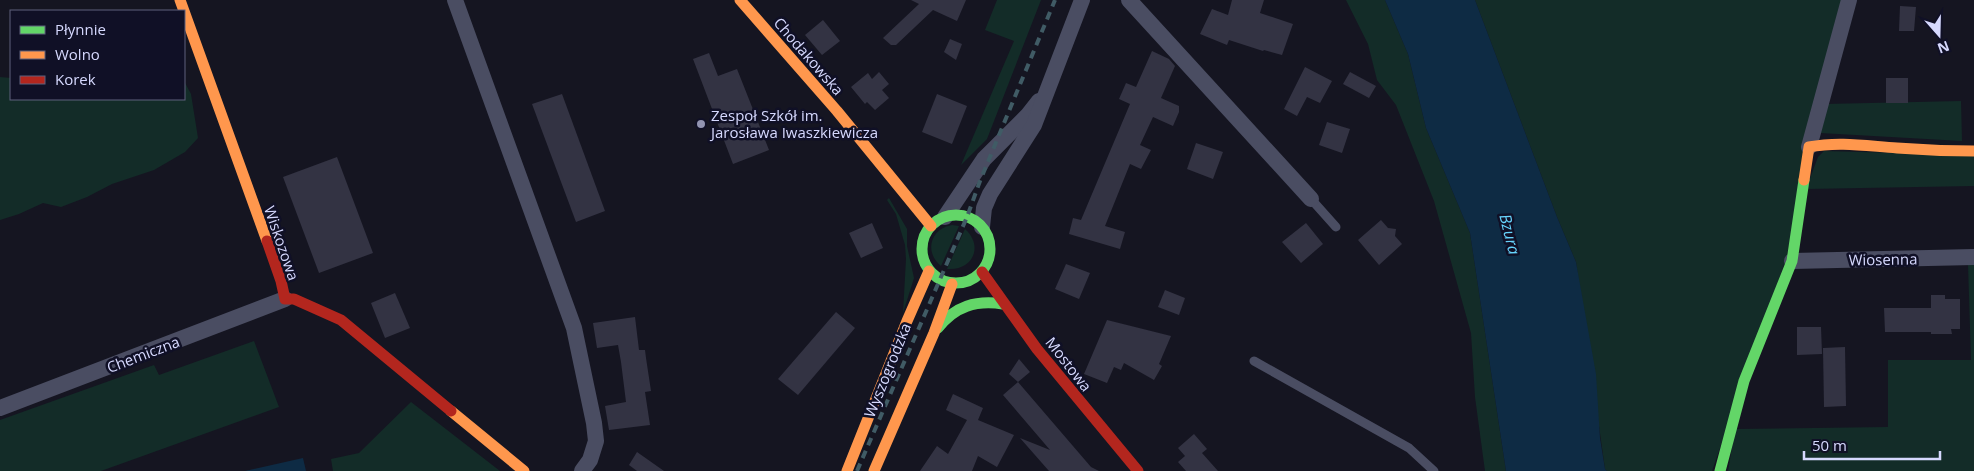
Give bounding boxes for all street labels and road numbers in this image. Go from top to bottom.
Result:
street label: Chodakowska [770,13,848,99]
street label: Wiskozowa [260,203,304,283]
street label: Wiosenna [1848,248,1918,270]
street label: Wyszogrodzka [859,320,915,420]
street label: Chemiczna [104,331,182,377]
street label: Mostowa [1041,333,1097,395]

